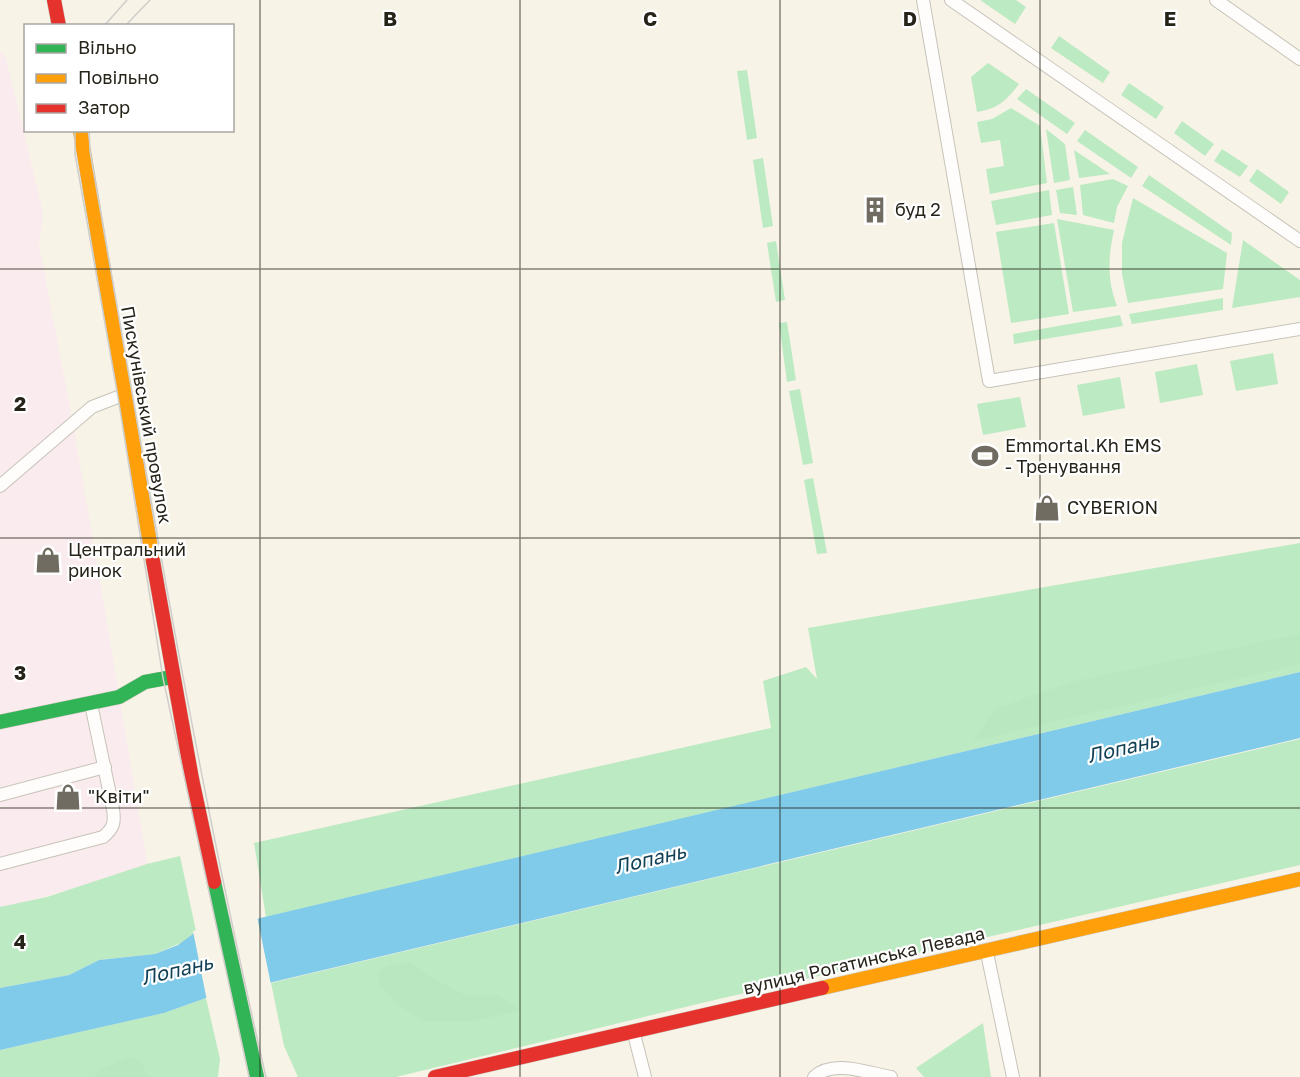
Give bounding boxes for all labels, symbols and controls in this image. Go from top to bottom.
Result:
text: B [383,6,397,30]
text: C [643,6,657,30]
text: D [903,6,917,30]
text: E [1164,6,1176,30]
legend [24,24,234,132]
text: Вільно [78,36,137,58]
text: Повільно [78,66,159,88]
text: Затор [78,96,130,118]
building icon: буд 2 [860,195,890,225]
place label: буд 2 [895,198,941,220]
street label: Пискунівський провулок [117,304,177,525]
text: 2 [14,391,26,415]
place label: Emmortal.Kh EMS - Тренування [1005,434,1161,477]
sports icon: Emmortal.Kh EMS - Тренування [970,441,1000,471]
shop icon: CYBERION [1032,493,1062,523]
place label: CYBERION [1067,496,1158,518]
place label: Центральний ринок [68,538,186,581]
shop icon: Центральний ринок [33,545,63,575]
text: 3 [14,660,26,684]
water label: Лопань [1085,727,1162,767]
shop icon: "Квіти" [53,782,83,812]
place label: "Квіти" [88,785,149,807]
water label: Лопань [612,838,689,878]
street label: вулиця Рогатинська Левада [741,921,987,999]
text: 4 [14,929,26,953]
water label: Лопань [139,949,216,989]

